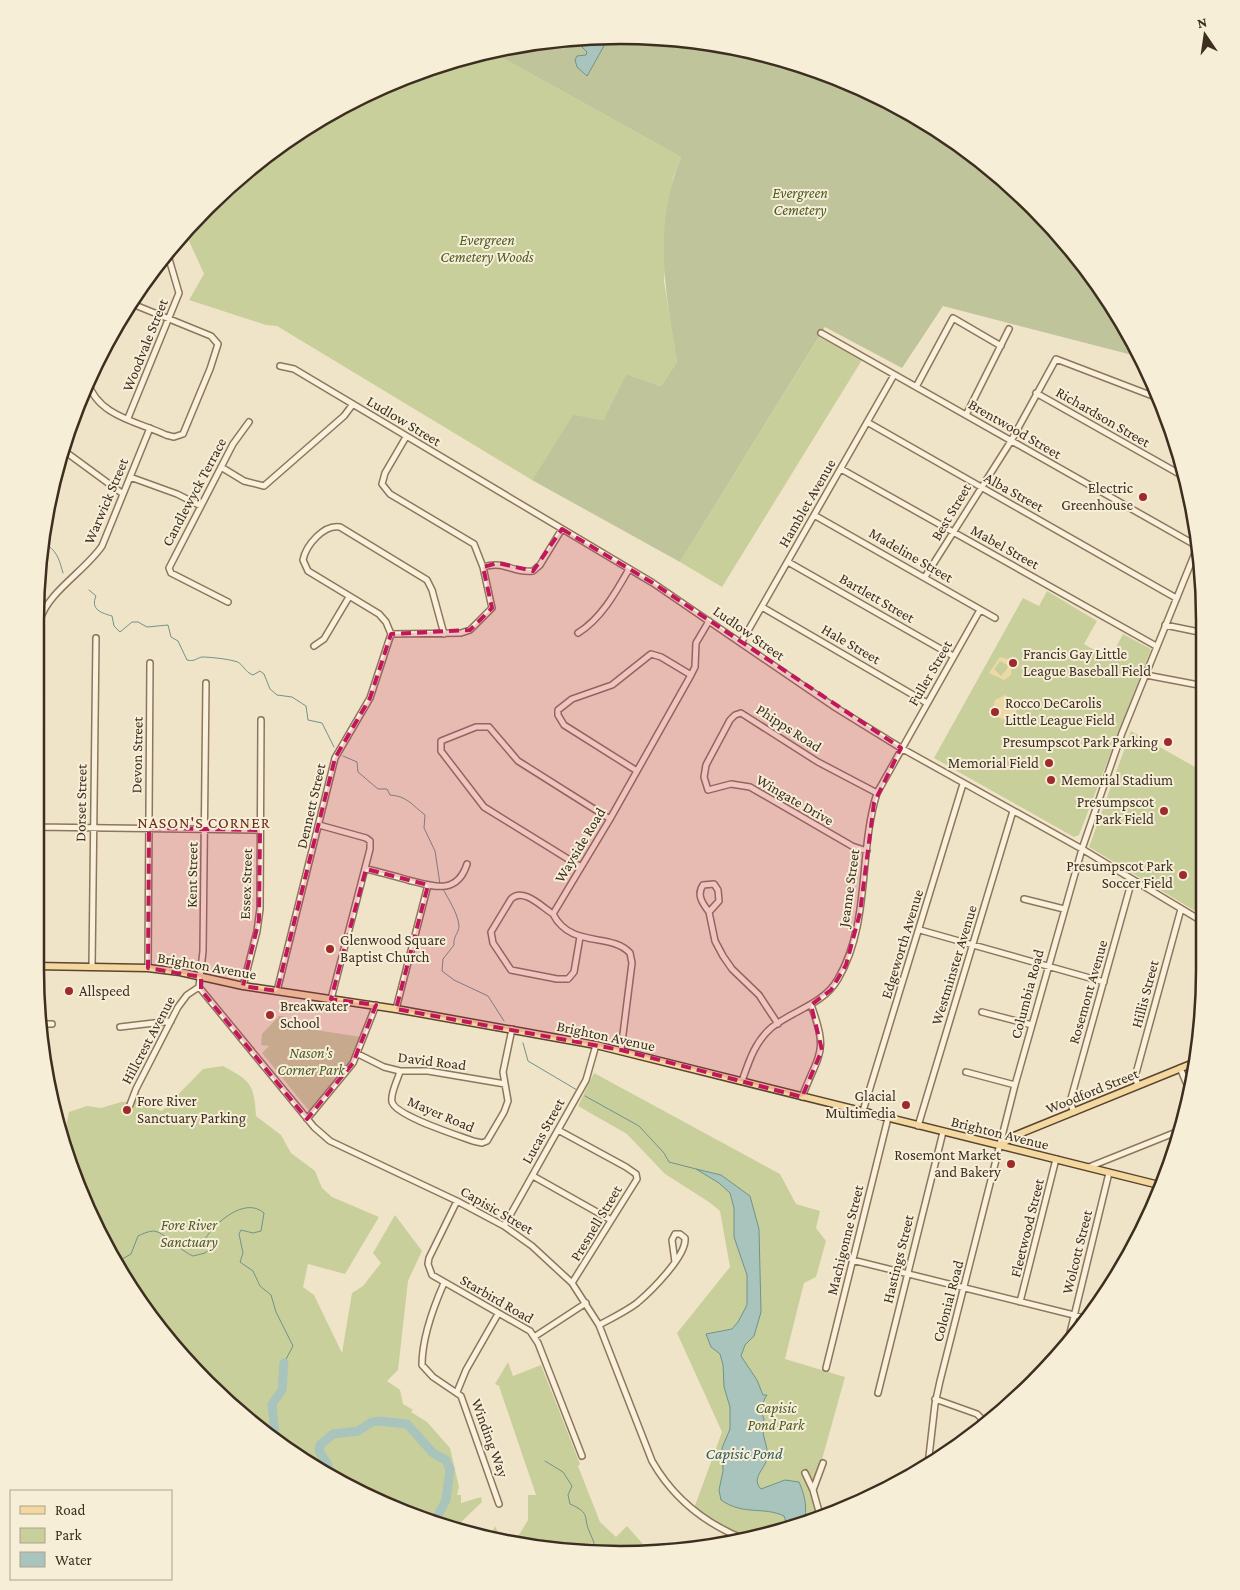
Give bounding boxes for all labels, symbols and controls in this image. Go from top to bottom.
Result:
north arrow [1180,10,1230,60]
text: N [1196,13,1209,31]
park label: Evergreen Cemetery [772,185,828,219]
park label: Evergreen Cemetery Woods [440,232,534,266]
street label: Woodvale Street [119,296,171,394]
street label: Richardson Street [1053,384,1154,451]
street label: Ludlow Street [364,393,445,450]
street label: Brentwood Street [966,396,1065,463]
street label: Candlewyck Terrace [159,435,230,549]
street label: Warwick Street [81,455,132,546]
street label: Hamblet Avenue [775,456,839,550]
street label: Alba Street [982,469,1047,515]
street label: Best Street [928,480,975,543]
place label: Electric Greenhouse [1061,480,1134,513]
marker: Electric Greenhouse [1137,491,1149,503]
street label: Mabel Street [968,522,1043,573]
street label: Madeline Street [866,524,957,586]
street label: Bartlett Street [837,570,918,626]
street label: Ludlow Street [710,602,789,664]
street label: Hale Street [819,621,884,668]
street label: Fuller Street [905,637,956,709]
place label: Francis Gay Little League Baseball Field [1023,646,1151,680]
marker: Francis Gay Little League Baseball Field [1007,657,1019,669]
place label: Rocco DeCarolis Little League Field [1005,695,1115,729]
street label: Phipps Road [753,701,825,756]
marker: Rocco DeCarolis Little League Field [989,706,1001,718]
street label: Devon Street [128,715,146,794]
place label: Presumpscot Park Parking [1003,734,1158,751]
marker: Presumpscot Park Parking [1162,736,1174,748]
place label: Memorial Field [948,755,1039,771]
marker: Memorial Field [1043,757,1055,769]
street label: Dennett Street [293,761,329,850]
street label: Dorset Street [72,763,90,842]
street label: Wingate Drive [753,771,837,830]
place label: Memorial Stadium [1061,772,1173,788]
marker: Memorial Stadium [1045,774,1057,786]
place label: Presumpscot Park Field [1077,794,1155,827]
street label: Wayside Road [551,805,609,886]
marker: Presumpscot Park Field [1158,805,1170,817]
district label: NASON'S CORNER [137,814,271,831]
street label: Kent Street [183,841,201,908]
street label: Essex Street [237,847,255,920]
street label: Jeanne Street [835,847,864,930]
place label: Presumpscot Park Soccer Field [1066,858,1174,891]
marker: Presumpscot Park Soccer Field [1177,869,1189,881]
street label: Edgeworth Avenue [878,887,927,1001]
street label: Westminster Avenue [928,903,980,1027]
place label: Glenwood Square Baptist Church [340,932,446,966]
street label: Rosemont Avenue [1065,938,1111,1046]
marker: Glenwood Square Baptist Church [324,943,336,955]
street label: Columbia Road [1007,947,1047,1040]
street label: Brighton Avenue [156,949,258,984]
street label: Hillis Street [1128,957,1162,1030]
place label: Allspeed [79,983,130,1000]
marker: Allspeed [63,985,75,997]
street label: Hillcrest Avenue [118,993,178,1087]
place label: Breakwater School [280,998,349,1031]
marker: Breakwater School [264,1009,276,1021]
street label: Brighton Avenue [555,1018,657,1055]
park label: Nason's Corner Park [277,1045,346,1078]
street label: David Road [397,1049,467,1073]
street label: Woodford Street [1043,1065,1142,1117]
place label: Glacial Multimedia [825,1088,896,1121]
place label: Fore River Sanctuary Parking [137,1093,246,1127]
street label: Mayer Road [405,1093,477,1136]
street label: Lucas Street [518,1095,568,1167]
marker: Glacial Multimedia [900,1099,912,1111]
marker: Fore River Sanctuary Parking [121,1104,133,1116]
street label: Brighton Avenue [949,1113,1051,1154]
place label: Rosemont Market and Bakery [894,1147,1002,1181]
marker: Rosemont Market and Bakery [1005,1158,1017,1170]
street label: Fleetwood Street [1007,1176,1047,1279]
street label: Presnell Street [567,1181,625,1264]
street label: Machigonne Street [824,1182,868,1297]
street label: Capisic Street [457,1183,537,1239]
street label: Wolcott Street [1059,1207,1095,1296]
street label: Hastings Street [879,1212,918,1305]
park label: Fore River Sanctuary [160,1217,218,1251]
street label: Colonial Road [929,1258,967,1343]
street label: Starbird Road [458,1272,537,1326]
street label: Winding Way [467,1397,512,1480]
park label: Capisic Pond Park [747,1400,806,1433]
water label: Capisic Pond [706,1445,783,1463]
legend [10,1490,172,1580]
text: Road [55,1502,86,1518]
text: Park [55,1527,82,1543]
text: Water [55,1552,92,1568]

